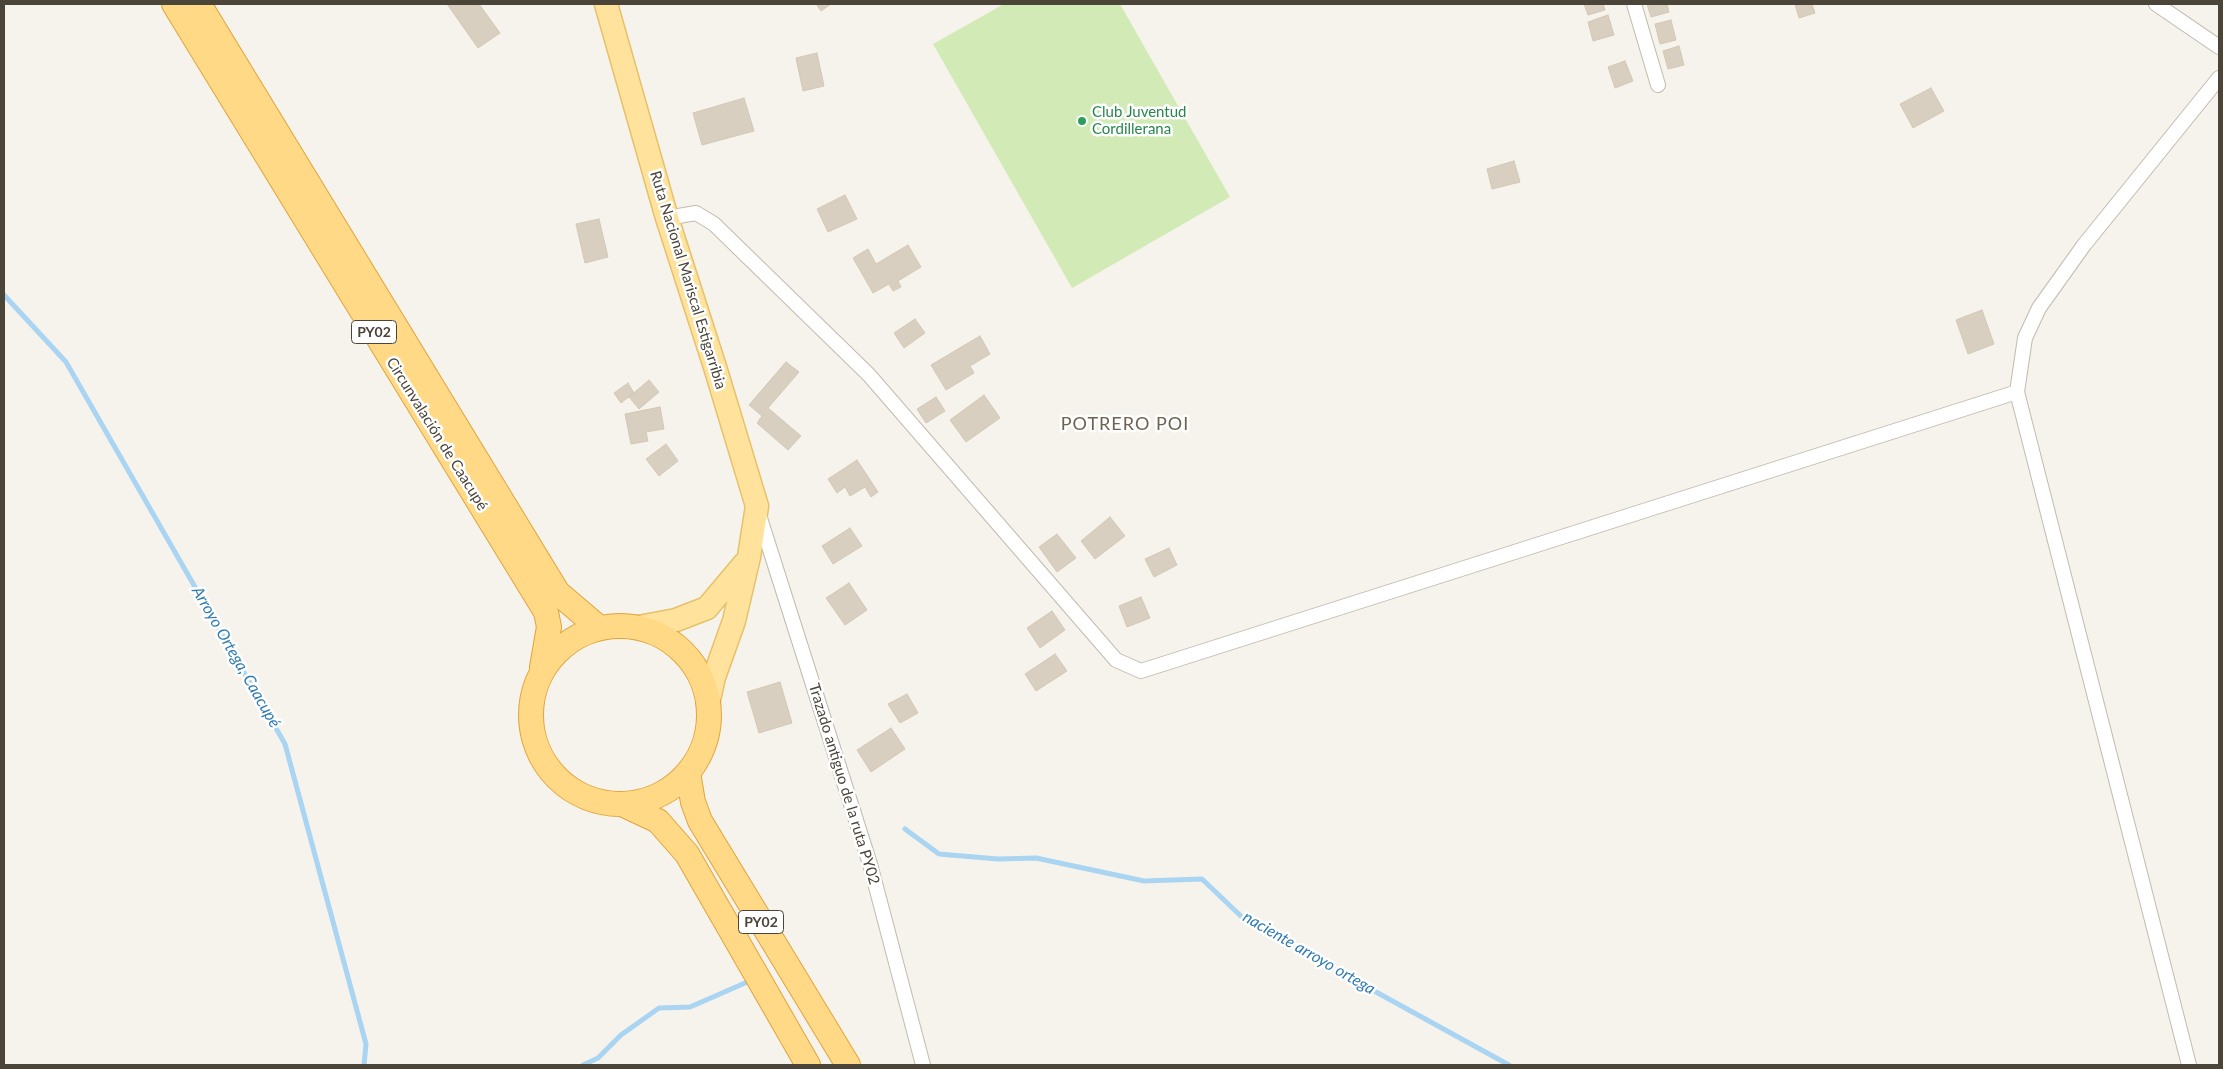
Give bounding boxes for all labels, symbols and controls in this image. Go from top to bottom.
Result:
place label: Club Juventud Cordillerana [1092,103,1187,138]
marker: Club Juventud Cordillerana [1076,115,1088,127]
street label: Ruta Nacional Mariscal Estigarribia [646,169,730,391]
road number: PY02 [352,321,396,344]
street label: Circunvalación de Caacupé [382,354,492,514]
district label: POTRERO POI [1059,413,1191,435]
water label: Arroyo Ortega, Caacupé [188,583,284,731]
street label: Trazado antiguo de la ruta PY02 [805,681,883,887]
water label: naciente arroyo ortega [1239,907,1379,999]
road number: PY02 [738,910,784,934]

